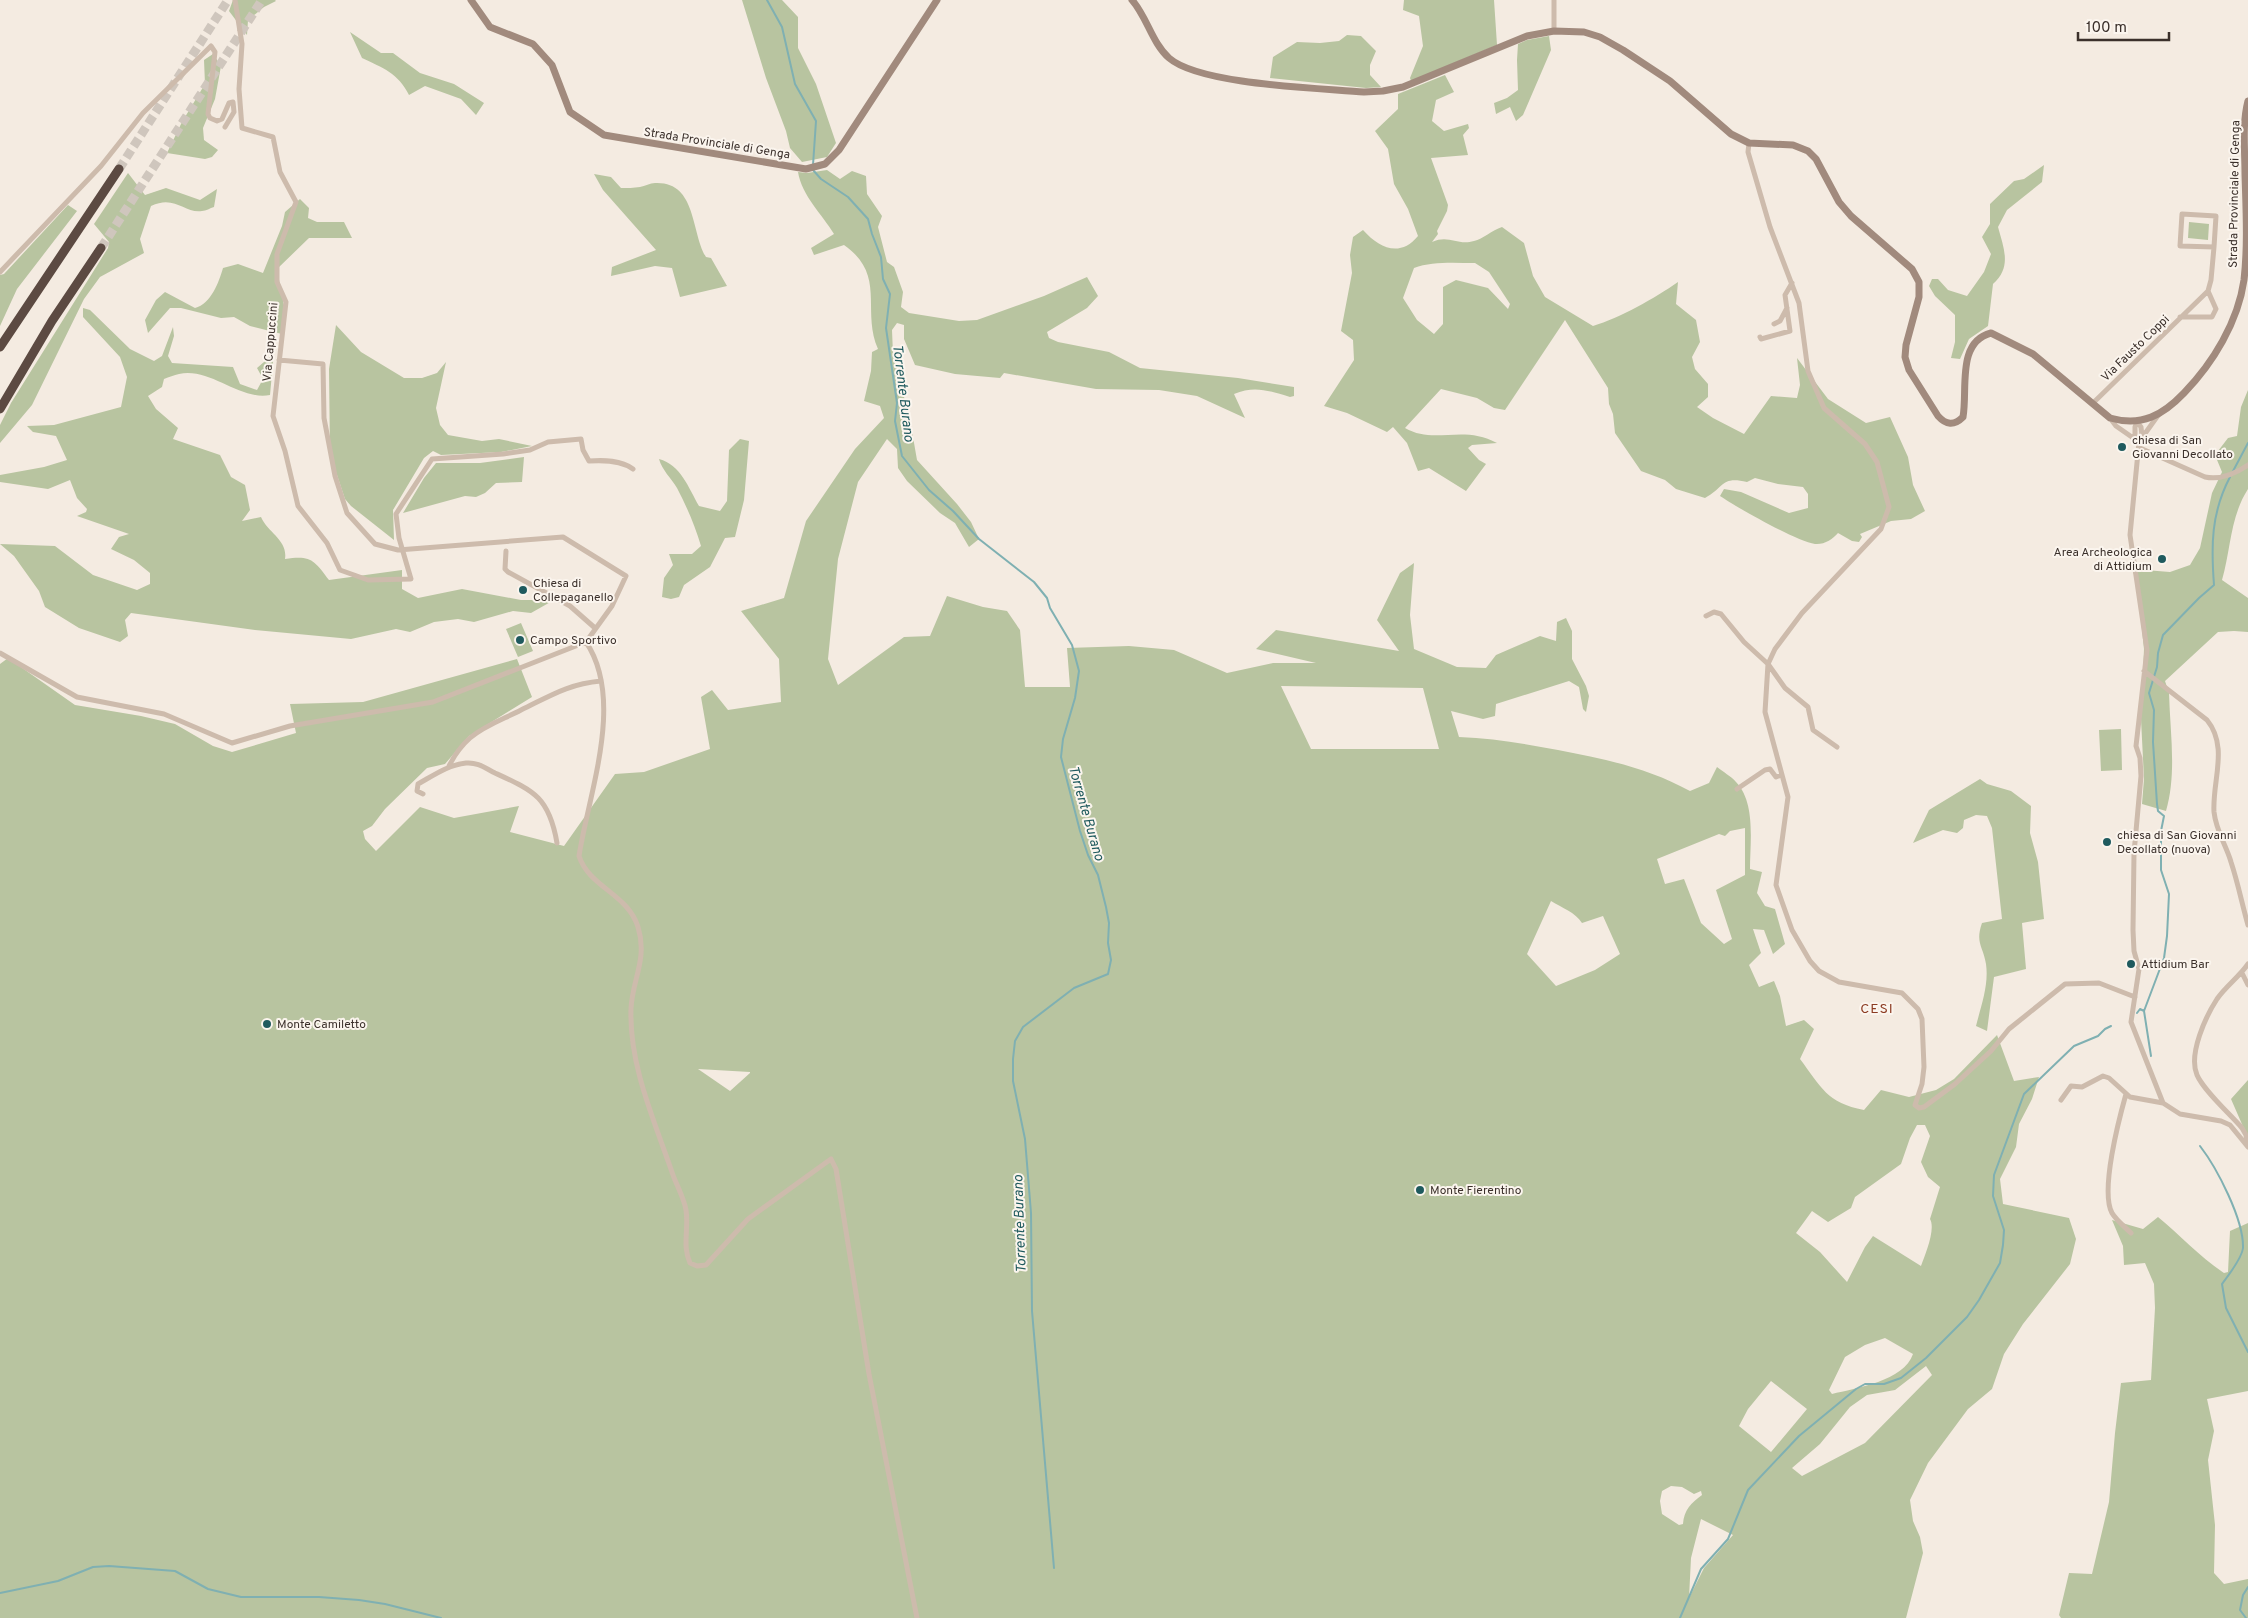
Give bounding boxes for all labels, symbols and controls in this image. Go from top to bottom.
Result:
scale bar [2078,10,2169,42]
text: 100 m [2086,19,2127,38]
street label: Strada Provinciale di Genga [2226,120,2244,268]
street label: Strada Provinciale di Genga [643,125,791,163]
street label: Via Cappuccini [260,302,282,382]
street label: Via Fausto Coppi [2098,312,2173,385]
water label: Torrente Burano [888,344,917,443]
place label: chiesa di San Giovanni Decollato [2132,433,2233,463]
marker: chiesa di San Giovanni Decollato [2116,441,2128,453]
place label: Area Archeologica di Attidium [2054,545,2152,575]
marker: Area Archeologica di Attidium [2156,553,2168,565]
place label: Chiesa di Collepaganello [533,576,614,606]
marker: Chiesa di Collepaganello [517,584,529,596]
place label: Campo Sportivo [530,633,617,649]
marker: Campo Sportivo [514,634,526,646]
water label: Torrente Burano [1064,764,1107,863]
place label: chiesa di San Giovanni Decollato (nuova) [2117,828,2237,858]
marker: chiesa di San Giovanni Decollato (nuova) [2101,836,2113,848]
place label: Attidium Bar [2141,957,2210,973]
marker: Attidium Bar [2125,958,2137,970]
district label: CESI [1860,1001,1894,1018]
place label: Monte Camiletto [277,1017,366,1033]
marker: Monte Camiletto [261,1018,273,1030]
water label: Torrente Burano [1010,1174,1031,1273]
place label: Monte Fierentino [1430,1183,1522,1199]
marker: Monte Fierentino [1414,1184,1426,1196]

